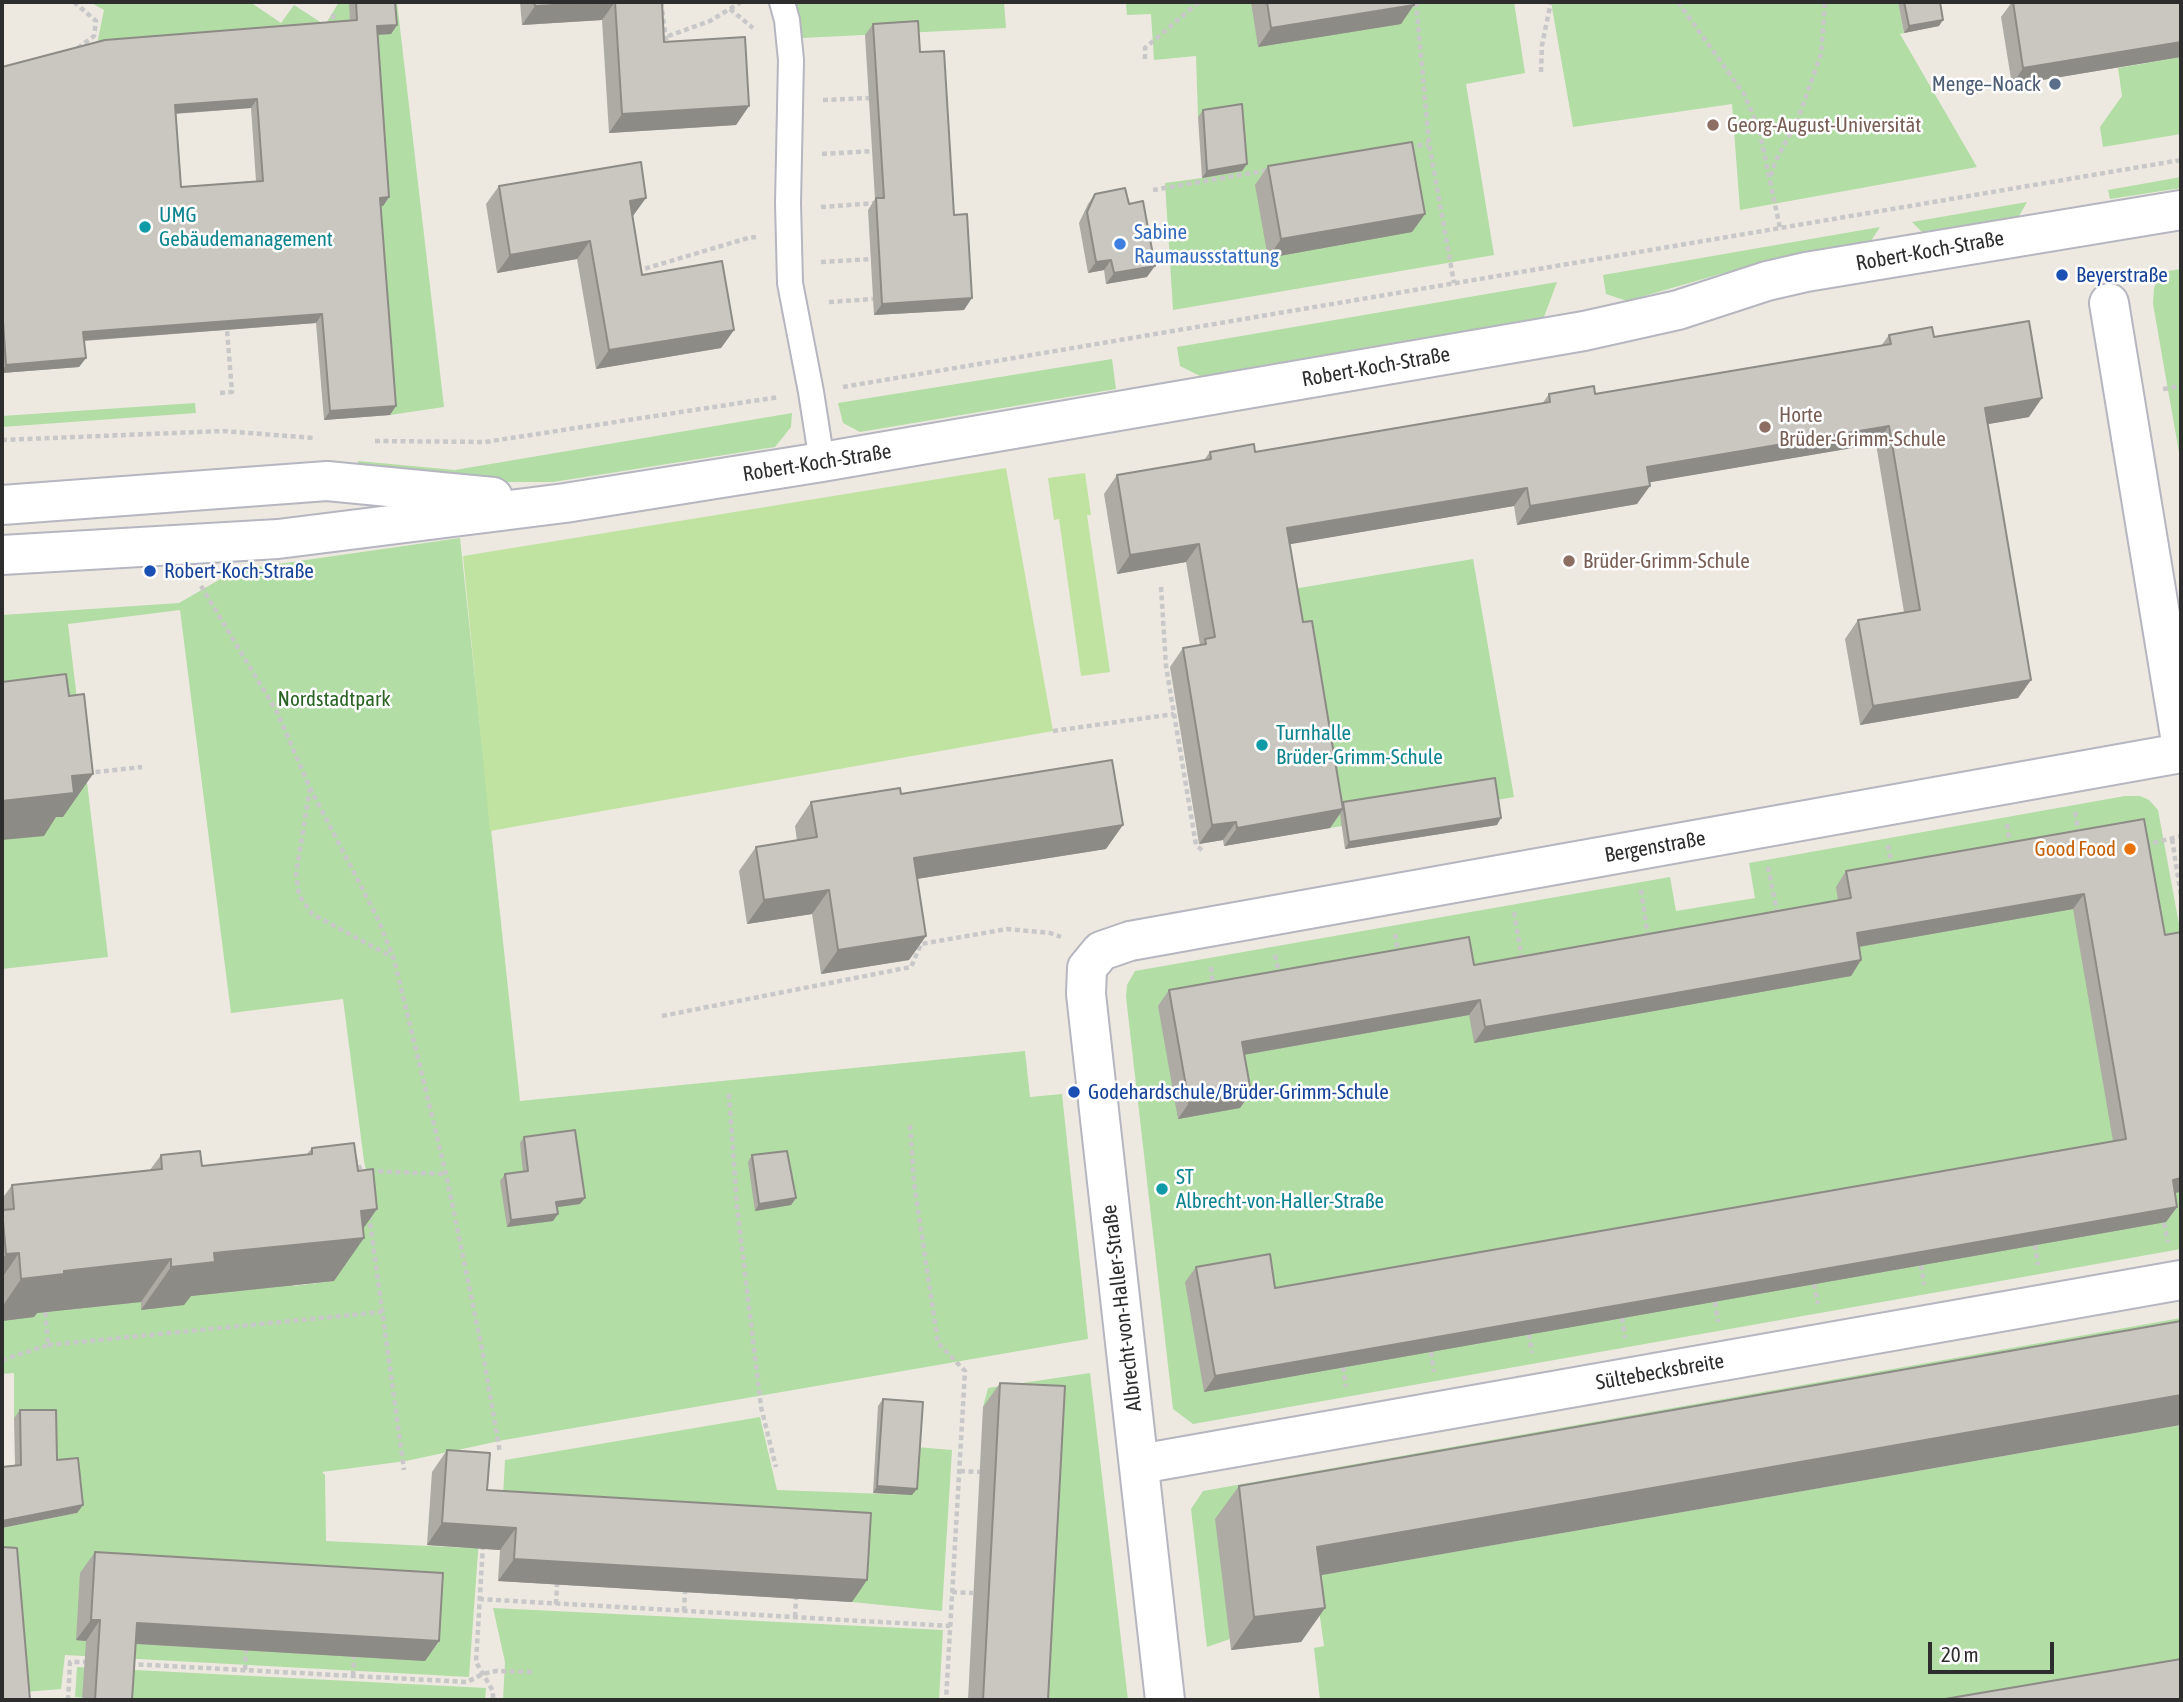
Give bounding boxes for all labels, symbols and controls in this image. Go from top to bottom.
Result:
place label: Menge–Noack [1932,71,2041,97]
marker: Menge–Noack [2047,76,2063,92]
place label: Georg-August-Universität [1727,112,1921,138]
marker: Georg-August-Universität [1705,117,1721,133]
place label: UMG Gebäudemanagement [159,202,333,252]
marker: UMG Gebäudemanagement [137,219,153,235]
place label: Sabine Raumaussstattung [1134,219,1279,269]
street label: Robert-Koch-Straße [1854,226,2006,276]
marker: Sabine Raumaussstattung [1112,236,1128,252]
place label: Beyerstraße [2076,262,2168,288]
marker: Beyerstraße [2054,267,2070,283]
street label: Robert-Koch-Straße [1300,342,1452,392]
place label: Horte Brüder-Grimm-Schule [1779,402,1946,452]
marker: Horte Brüder-Grimm-Schule [1757,419,1773,435]
street label: Robert-Koch-Straße [741,439,893,487]
place label: Brüder-Grimm-Schule [1583,548,1750,574]
marker: Brüder-Grimm-Schule [1561,553,1577,569]
place label: Robert-Koch-Straße [164,558,314,584]
marker: Robert-Koch-Straße [142,563,158,579]
park label: Nordstadtpark [278,686,390,712]
place label: Turnhalle Brüder-Grimm-Schule [1276,720,1443,770]
marker: Turnhalle Brüder-Grimm-Schule [1254,737,1270,753]
street label: Bergenstraße [1603,826,1707,868]
place label: Good Food [2035,836,2116,862]
marker: Good Food [2122,841,2138,857]
place label: Godehardschule/Brüder-Grimm-Schule [1088,1079,1389,1105]
marker: Godehardschule/Brüder-Grimm-Schule [1066,1084,1082,1100]
place label: ST Albrecht-von-Haller-Straße [1176,1164,1384,1214]
marker: ST Albrecht-von-Haller-Straße [1154,1181,1170,1197]
street label: Albrecht-von-Haller-Straße [1097,1203,1147,1413]
street label: Sültebecksbreite [1594,1348,1726,1396]
scale bar [1931,1628,2057,1672]
text: 20 m [1941,1642,1979,1666]

